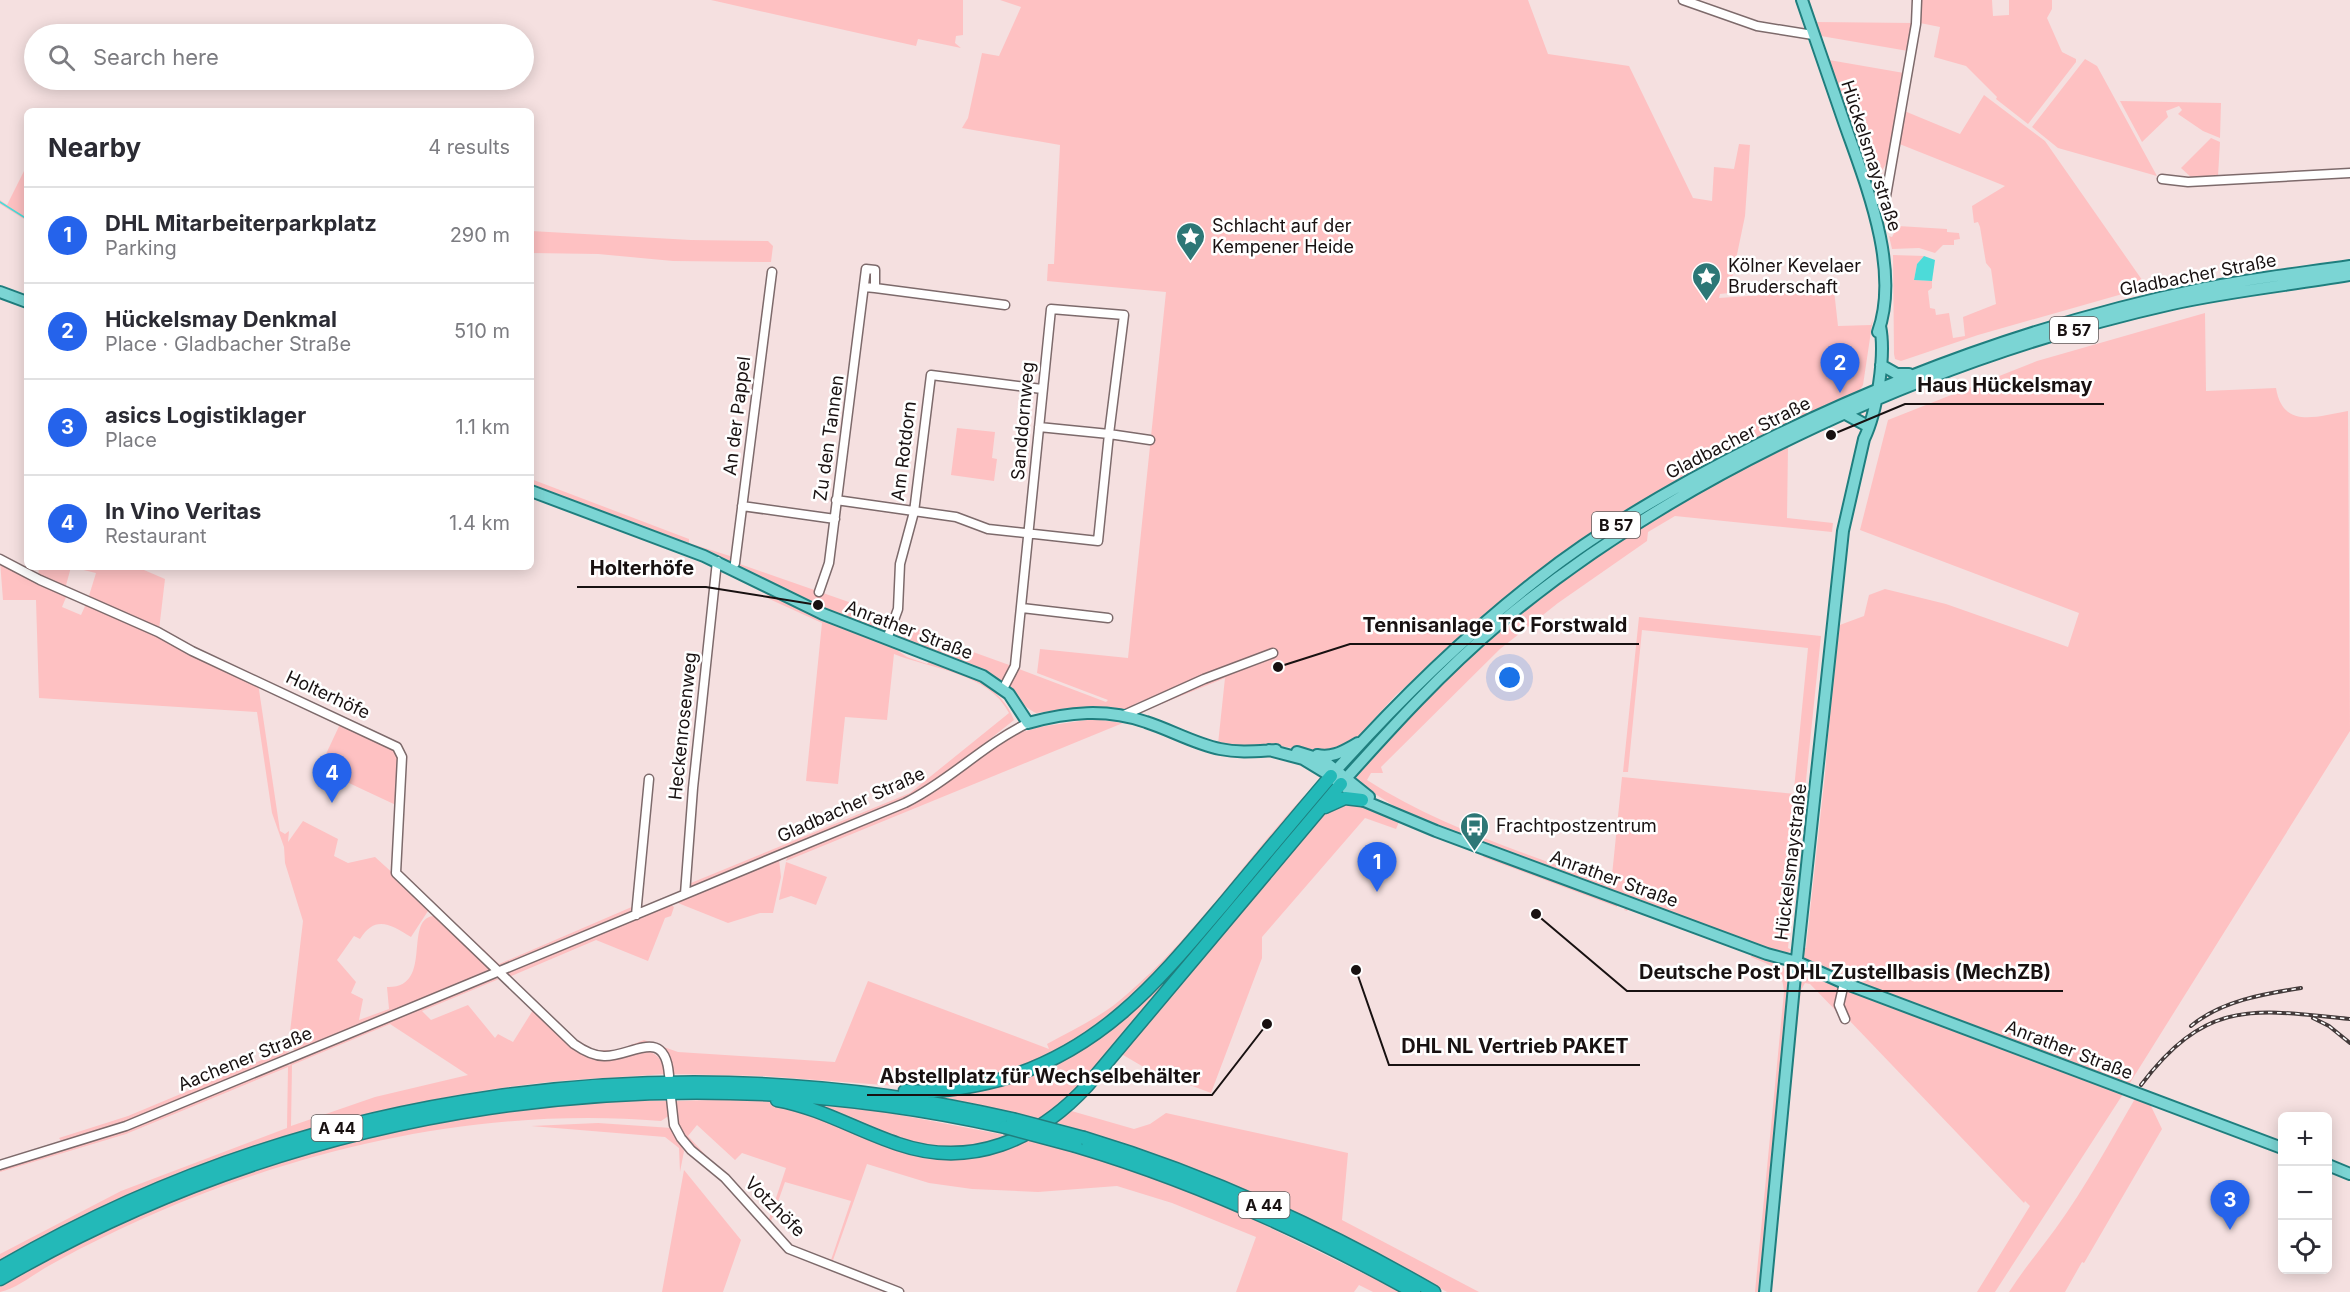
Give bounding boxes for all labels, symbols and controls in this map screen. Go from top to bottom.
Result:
search box [24,24,534,90]
icon: search [45,41,78,74]
text: Search here [93,44,219,70]
street label: Hückelsmaystraße [1837,78,1906,234]
text: Nearby [48,132,141,163]
text: 4 results [428,135,510,159]
text: DHL Mitarbeiterparkplatz [105,210,377,236]
place label: Schlacht auf der Kempener Heide [1212,215,1354,257]
place icon: Schlacht auf der Kempener Heide [1175,220,1207,262]
text: 1 [63,223,72,247]
text: 290 m [450,223,510,247]
text: Parking [105,236,177,260]
street label: Gladbacher Straße [2118,249,2278,300]
place label: Kölner Kevelaer Bruderschaft [1728,255,1861,297]
place icon: Kölner Kevelaer Bruderschaft [1691,260,1723,302]
text: Hückelsmay Denkmal [105,306,337,332]
road number: B 57 [2050,317,2098,343]
text: 2 [61,319,74,343]
text: 510 m [454,319,510,343]
text: Place · Gladbacher Straße [105,332,351,356]
pin: 2 [1820,344,1860,393]
street label: An der Pappel [719,355,754,477]
street label: Sanddornweg [1007,361,1038,481]
callout: Haus Hückelsmay [1905,366,2104,404]
text: Haus Hückelsmay [1917,373,2093,397]
street label: Zu den Tannen [809,374,848,502]
street label: Gladbacher Straße [1662,392,1814,483]
street label: Am Rotdorn [887,400,920,502]
text: asics Logistiklager [105,402,306,428]
text: 3 [61,415,74,439]
text: 1.1 km [456,415,510,439]
text: Place [105,428,157,452]
text: In Vino Veritas [105,498,261,524]
text: 4 [61,511,74,535]
text: 1.4 km [449,511,510,535]
road number: B 57 [1592,512,1640,538]
text: Restaurant [105,524,207,548]
callout: Holterhöfe [577,549,706,587]
text: Holterhöfe [590,556,694,580]
street label: Anrather Straße [843,596,976,663]
callout: Tennisanlage TC Forstwald [1350,606,1639,644]
text: Tennisanlage TC Forstwald [1363,613,1627,637]
street label: Heckenrosenweg [664,651,701,801]
your location [1495,663,1524,692]
street label: Holterhöfe [283,666,373,723]
pin: 4 [312,754,352,803]
street label: Gladbacher Straße [774,763,928,847]
street label: Hückelsmaystraße [1770,782,1811,941]
bus stop icon: Frachtpostzentrum [1459,810,1491,852]
place label: Frachtpostzentrum [1496,815,1657,836]
pin: 1 [1358,842,1396,892]
street label: Anrather Straße [1547,846,1681,911]
callout: Deutsche Post DHL Zustellbasis (MechZB) [1627,953,2063,991]
text: Deutsche Post DHL Zustellbasis (MechZB) [1639,960,2051,984]
street label: Anrather Straße [2003,1016,2136,1083]
street label: Aachener Straße [175,1022,315,1095]
callout: DHL NL Vertrieb PAKET [1389,1027,1640,1065]
text: DHL NL Vertrieb PAKET [1401,1034,1629,1058]
callout: Abstellplatz für Wechselbehälter [867,1057,1212,1095]
text: Abstellplatz für Wechselbehälter [880,1064,1200,1088]
map controls [2278,1112,2332,1274]
button: + [2278,1112,2332,1166]
road number: A 44 [312,1115,362,1141]
button: − [2278,1166,2332,1220]
street label: Votzhöfe [741,1172,810,1241]
pin: 3 [2210,1180,2250,1230]
road number: A 44 [1238,1192,1290,1218]
button: locate [2278,1220,2332,1274]

